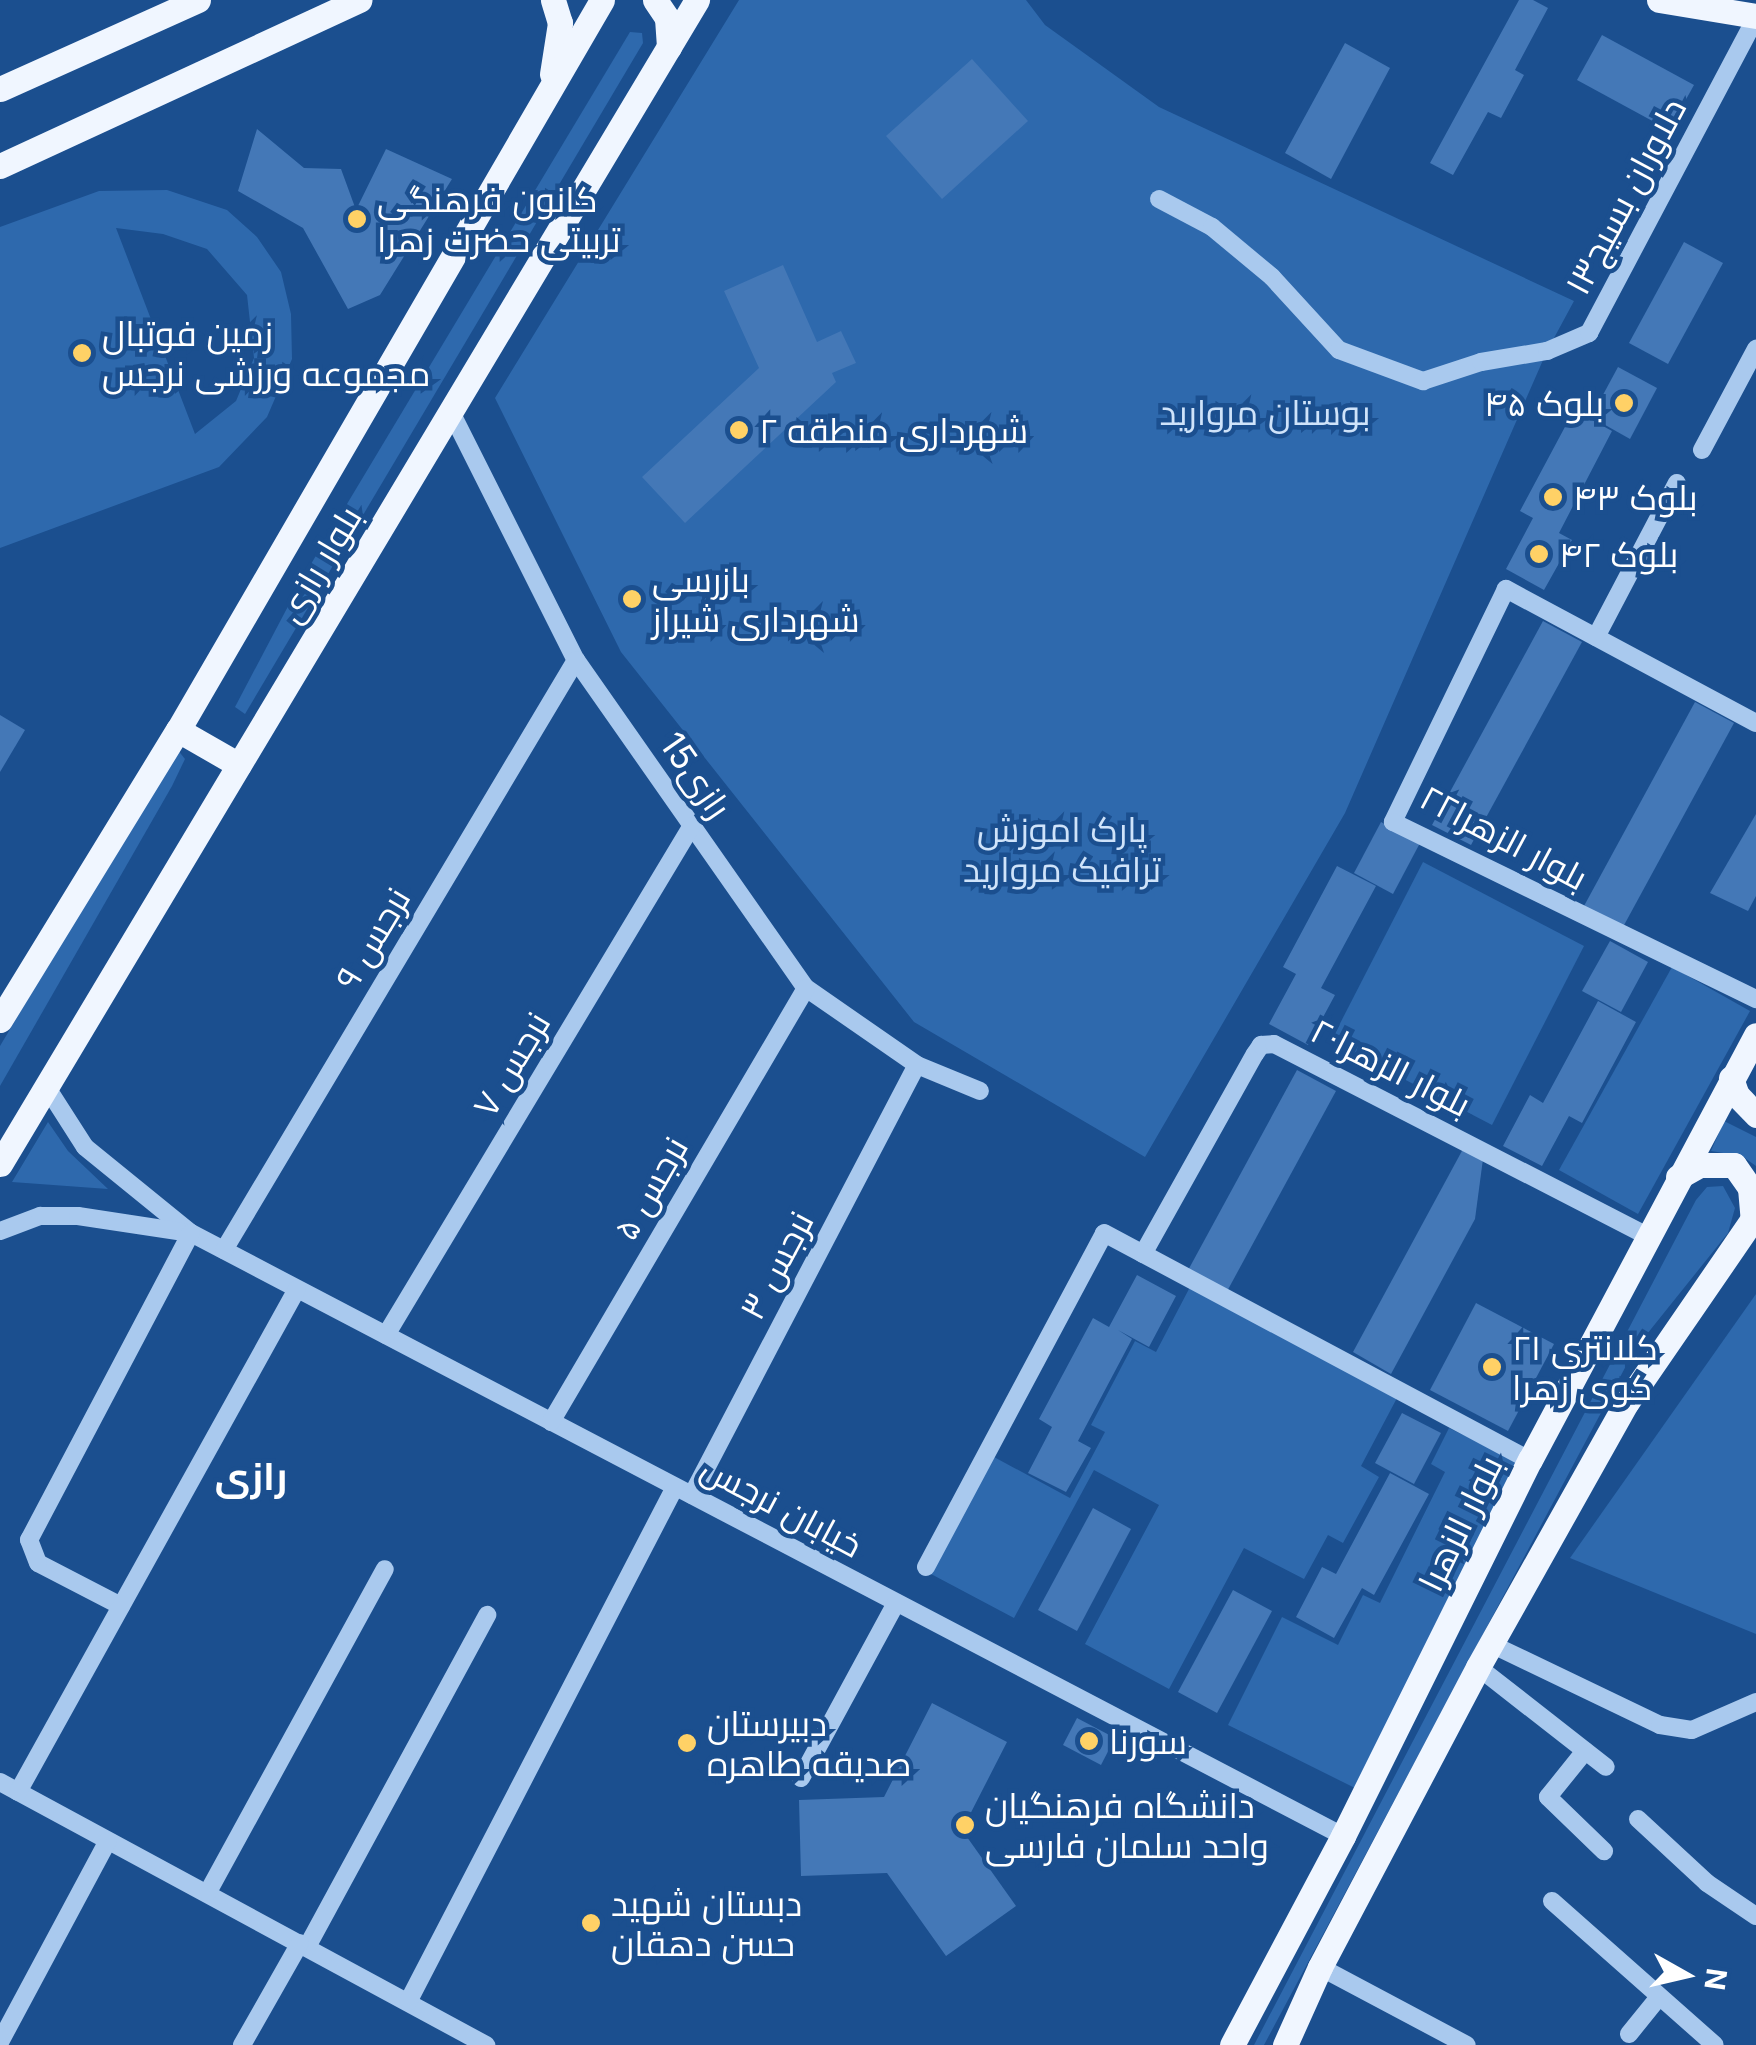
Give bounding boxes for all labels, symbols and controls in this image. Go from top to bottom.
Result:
street label: دلاوران بسیج۱۳ [1556,91,1694,301]
place label: کانون فرهنگی تربیتی حضرت زهرا [377,178,621,260]
marker: کانون فرهنگی تربیتی حضرت زهرا [346,208,368,230]
place label: زمین فوتبال مجموعه ورزشی نرجس [102,312,430,394]
marker: زمین فوتبال مجموعه ورزشی نرجس [71,342,93,364]
place label: بلوک ۴۵ [1484,382,1604,424]
park label: بوستان مروارید [1159,391,1371,433]
marker: بلوک ۴۵ [1613,392,1635,414]
place label: شهرداری منطقه ۲ [759,409,1028,451]
marker: شهرداری منطقه ۲ [728,419,750,441]
place label: بلوک ۴۳ [1573,476,1698,518]
marker: بلوک ۴۳ [1542,486,1564,508]
street label: بلوار رازی [268,498,370,630]
place label: بلوک ۴۲ [1559,533,1678,575]
marker: بلوک ۴۲ [1528,543,1550,565]
place label: بازرسی شهرداری شیراز [652,558,860,640]
marker: بازرسی شهرداری شیراز [621,588,643,610]
street label: 15رازی [652,724,740,826]
street label: بلوار الزهرا۲۲ [1413,776,1595,898]
park label: پارک اموزش ترافیک مروارید [963,808,1161,890]
street label: نرجس ۹ [325,880,419,996]
street label: نرجس ۷ [463,1004,559,1124]
street label: بلوار الزهرا۲۰ [1304,1009,1478,1125]
street label: نرجس ۵ [604,1129,696,1247]
street label: نرجس ۳ [730,1204,822,1326]
place label: کلانتری ۲۱ کوی زهرا [1512,1326,1658,1408]
marker: کلانتری ۲۱ کوی زهرا [1481,1356,1503,1378]
street label: خیابان نرجس [695,1446,869,1566]
street label: بلوار الزهرا [1409,1448,1511,1598]
district label: رازی [215,1454,287,1500]
place label: دبیرستان صدیقه طاهره [707,1702,911,1784]
place label: سورنا [1109,1720,1187,1762]
marker: سورنا [1078,1730,1100,1752]
marker: دبیرستان صدیقه طاهره [676,1732,698,1754]
place label: دانشگاه فرهنگیان واحد سلمان فارسی [985,1784,1269,1866]
marker: دانشگاه فرهنگیان واحد سلمان فارسی [954,1814,976,1836]
place label: دبستان شهید حسن دهقان [611,1882,802,1964]
marker: دبستان شهید حسن دهقان [580,1912,602,1934]
north arrow [1636,1925,1736,2025]
text: N [1697,1966,1734,1992]

